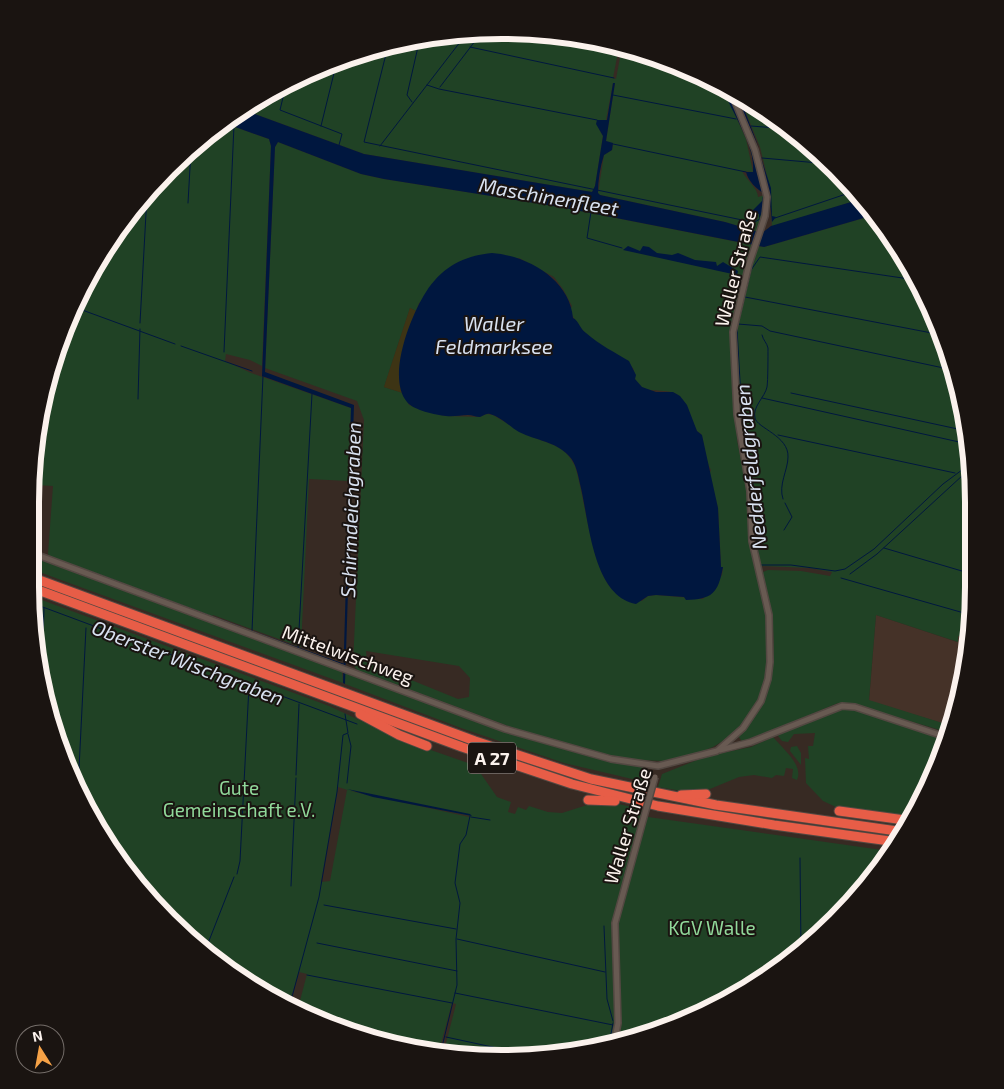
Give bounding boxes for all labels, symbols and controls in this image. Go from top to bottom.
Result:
water label: Maschinenfleet [477,172,621,220]
street label: Waller Straße [709,207,761,329]
water label: Waller Feldmarksee [435,311,553,358]
water label: Nedderfeldgraben [729,383,771,551]
water label: Schirmdeichgraben [335,422,365,598]
water label: Oberster Wischgraben [89,614,287,710]
street label: Mittelwischweg [279,620,417,689]
road number: A 27 [468,742,516,774]
street label: Waller Straße [598,765,656,887]
park label: Gute Gemeinschaft e.V. [163,776,315,821]
park label: KGV Walle [668,916,756,939]
north arrow [15,1024,65,1074]
text: N [31,1026,44,1045]

